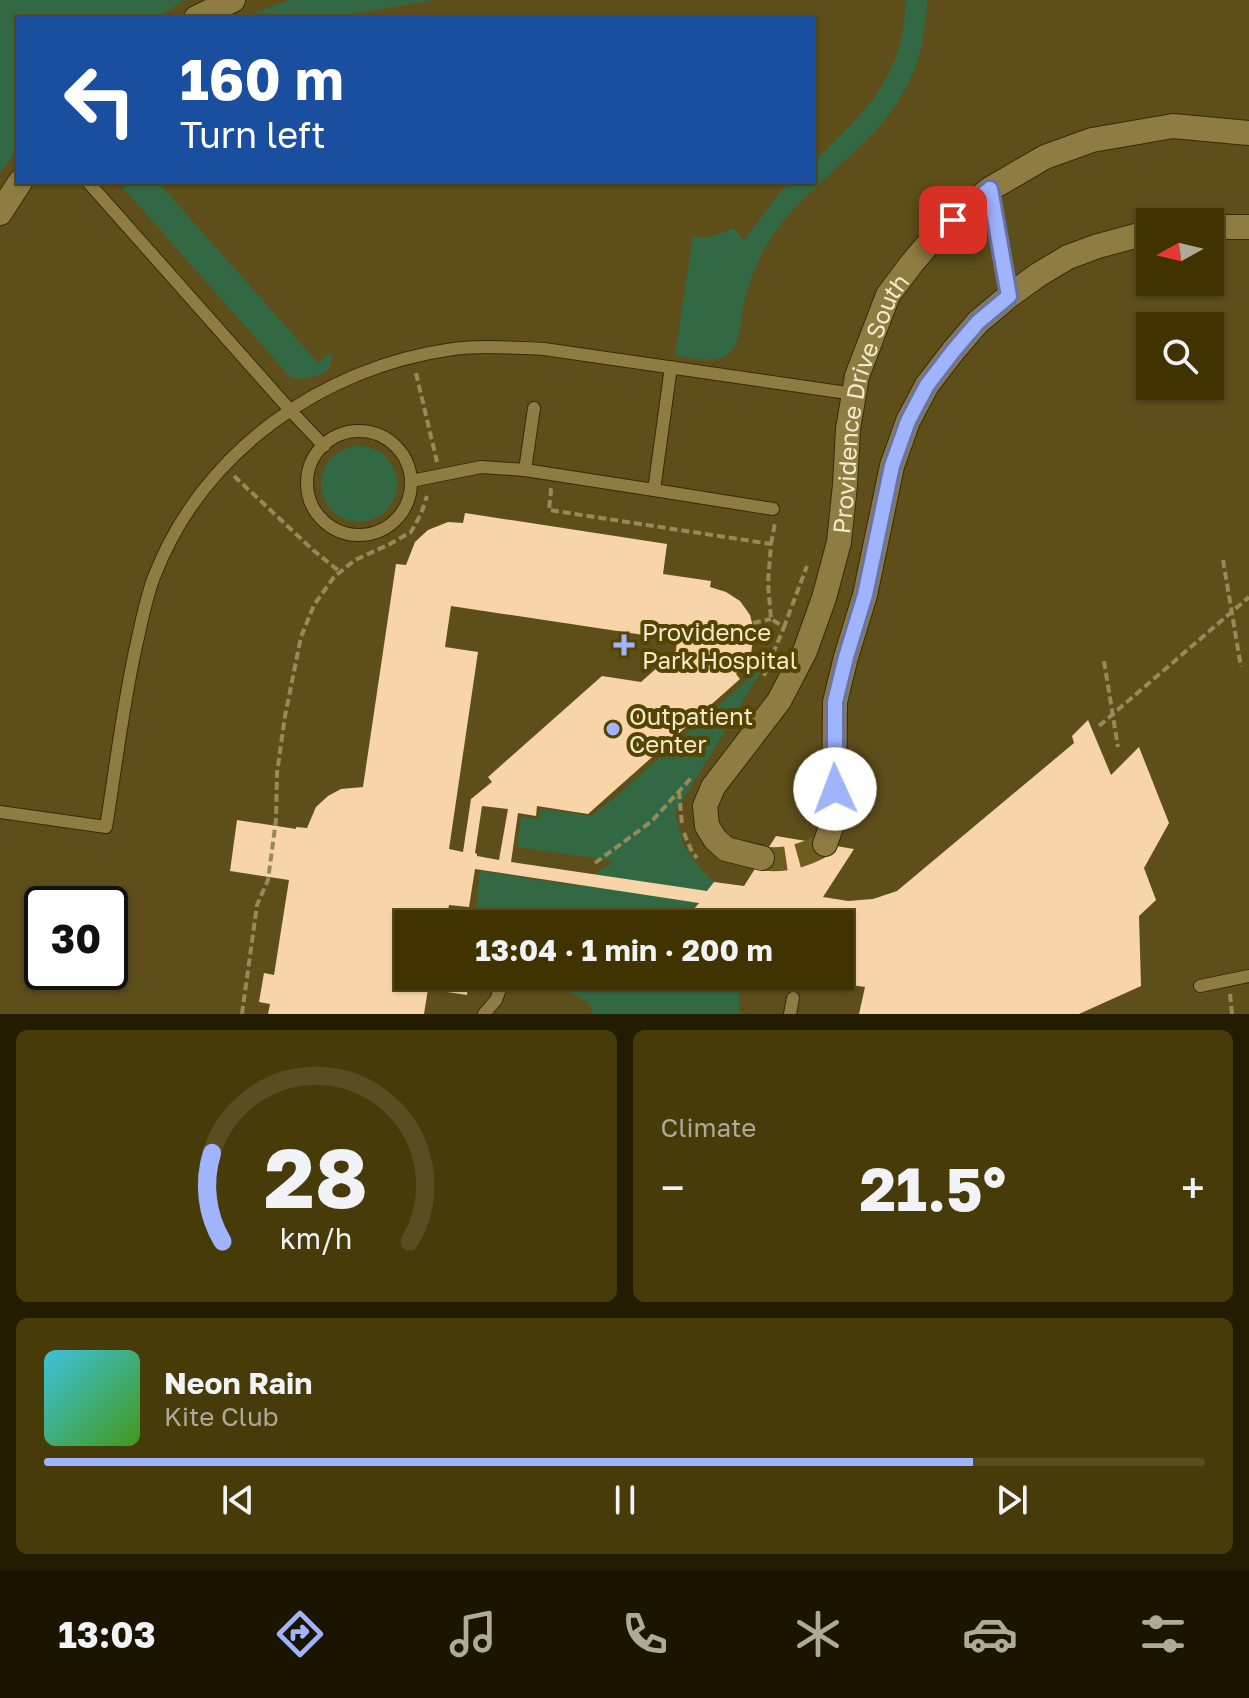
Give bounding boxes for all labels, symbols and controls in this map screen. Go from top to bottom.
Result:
text: 160 m [180,45,344,112]
icon: left [48,48,152,152]
text: Turn left [180,113,326,156]
pin [919,186,987,254]
icon: arrive [931,198,975,242]
north arrow [1136,208,1224,296]
map controls [1136,208,1224,400]
street label: Providence Drive South [825,267,914,535]
button: search [1136,312,1224,400]
place label: Providence Park Hospital [642,617,797,674]
marker: Providence Park Hospital [613,634,635,656]
place label: Outpatient Center [629,701,753,758]
marker: Outpatient Center [604,720,622,738]
position arrow [793,747,877,831]
speed limit sign: 30 [24,886,128,990]
text: 13:04 · 1 min · 200 m [475,932,773,968]
text: Climate [661,1112,756,1143]
text: 28 [264,1126,368,1226]
text: 21.5° [859,1152,1006,1224]
text: − [661,1161,685,1214]
text: + [1181,1161,1205,1214]
text: km/h [280,1221,353,1255]
text: Neon Rain [164,1365,312,1401]
text: Kite Club [164,1401,279,1432]
icon: previous [216,1478,260,1522]
icon: pause [603,1478,647,1522]
icon: next [990,1478,1034,1522]
icon: directions [272,1606,328,1662]
icon: music [445,1606,501,1662]
icon: phone [617,1606,673,1662]
icon: climate [790,1606,846,1662]
icon: car [962,1606,1018,1662]
icon: filters [1135,1606,1191,1662]
text: 13:03 [58,1613,156,1656]

